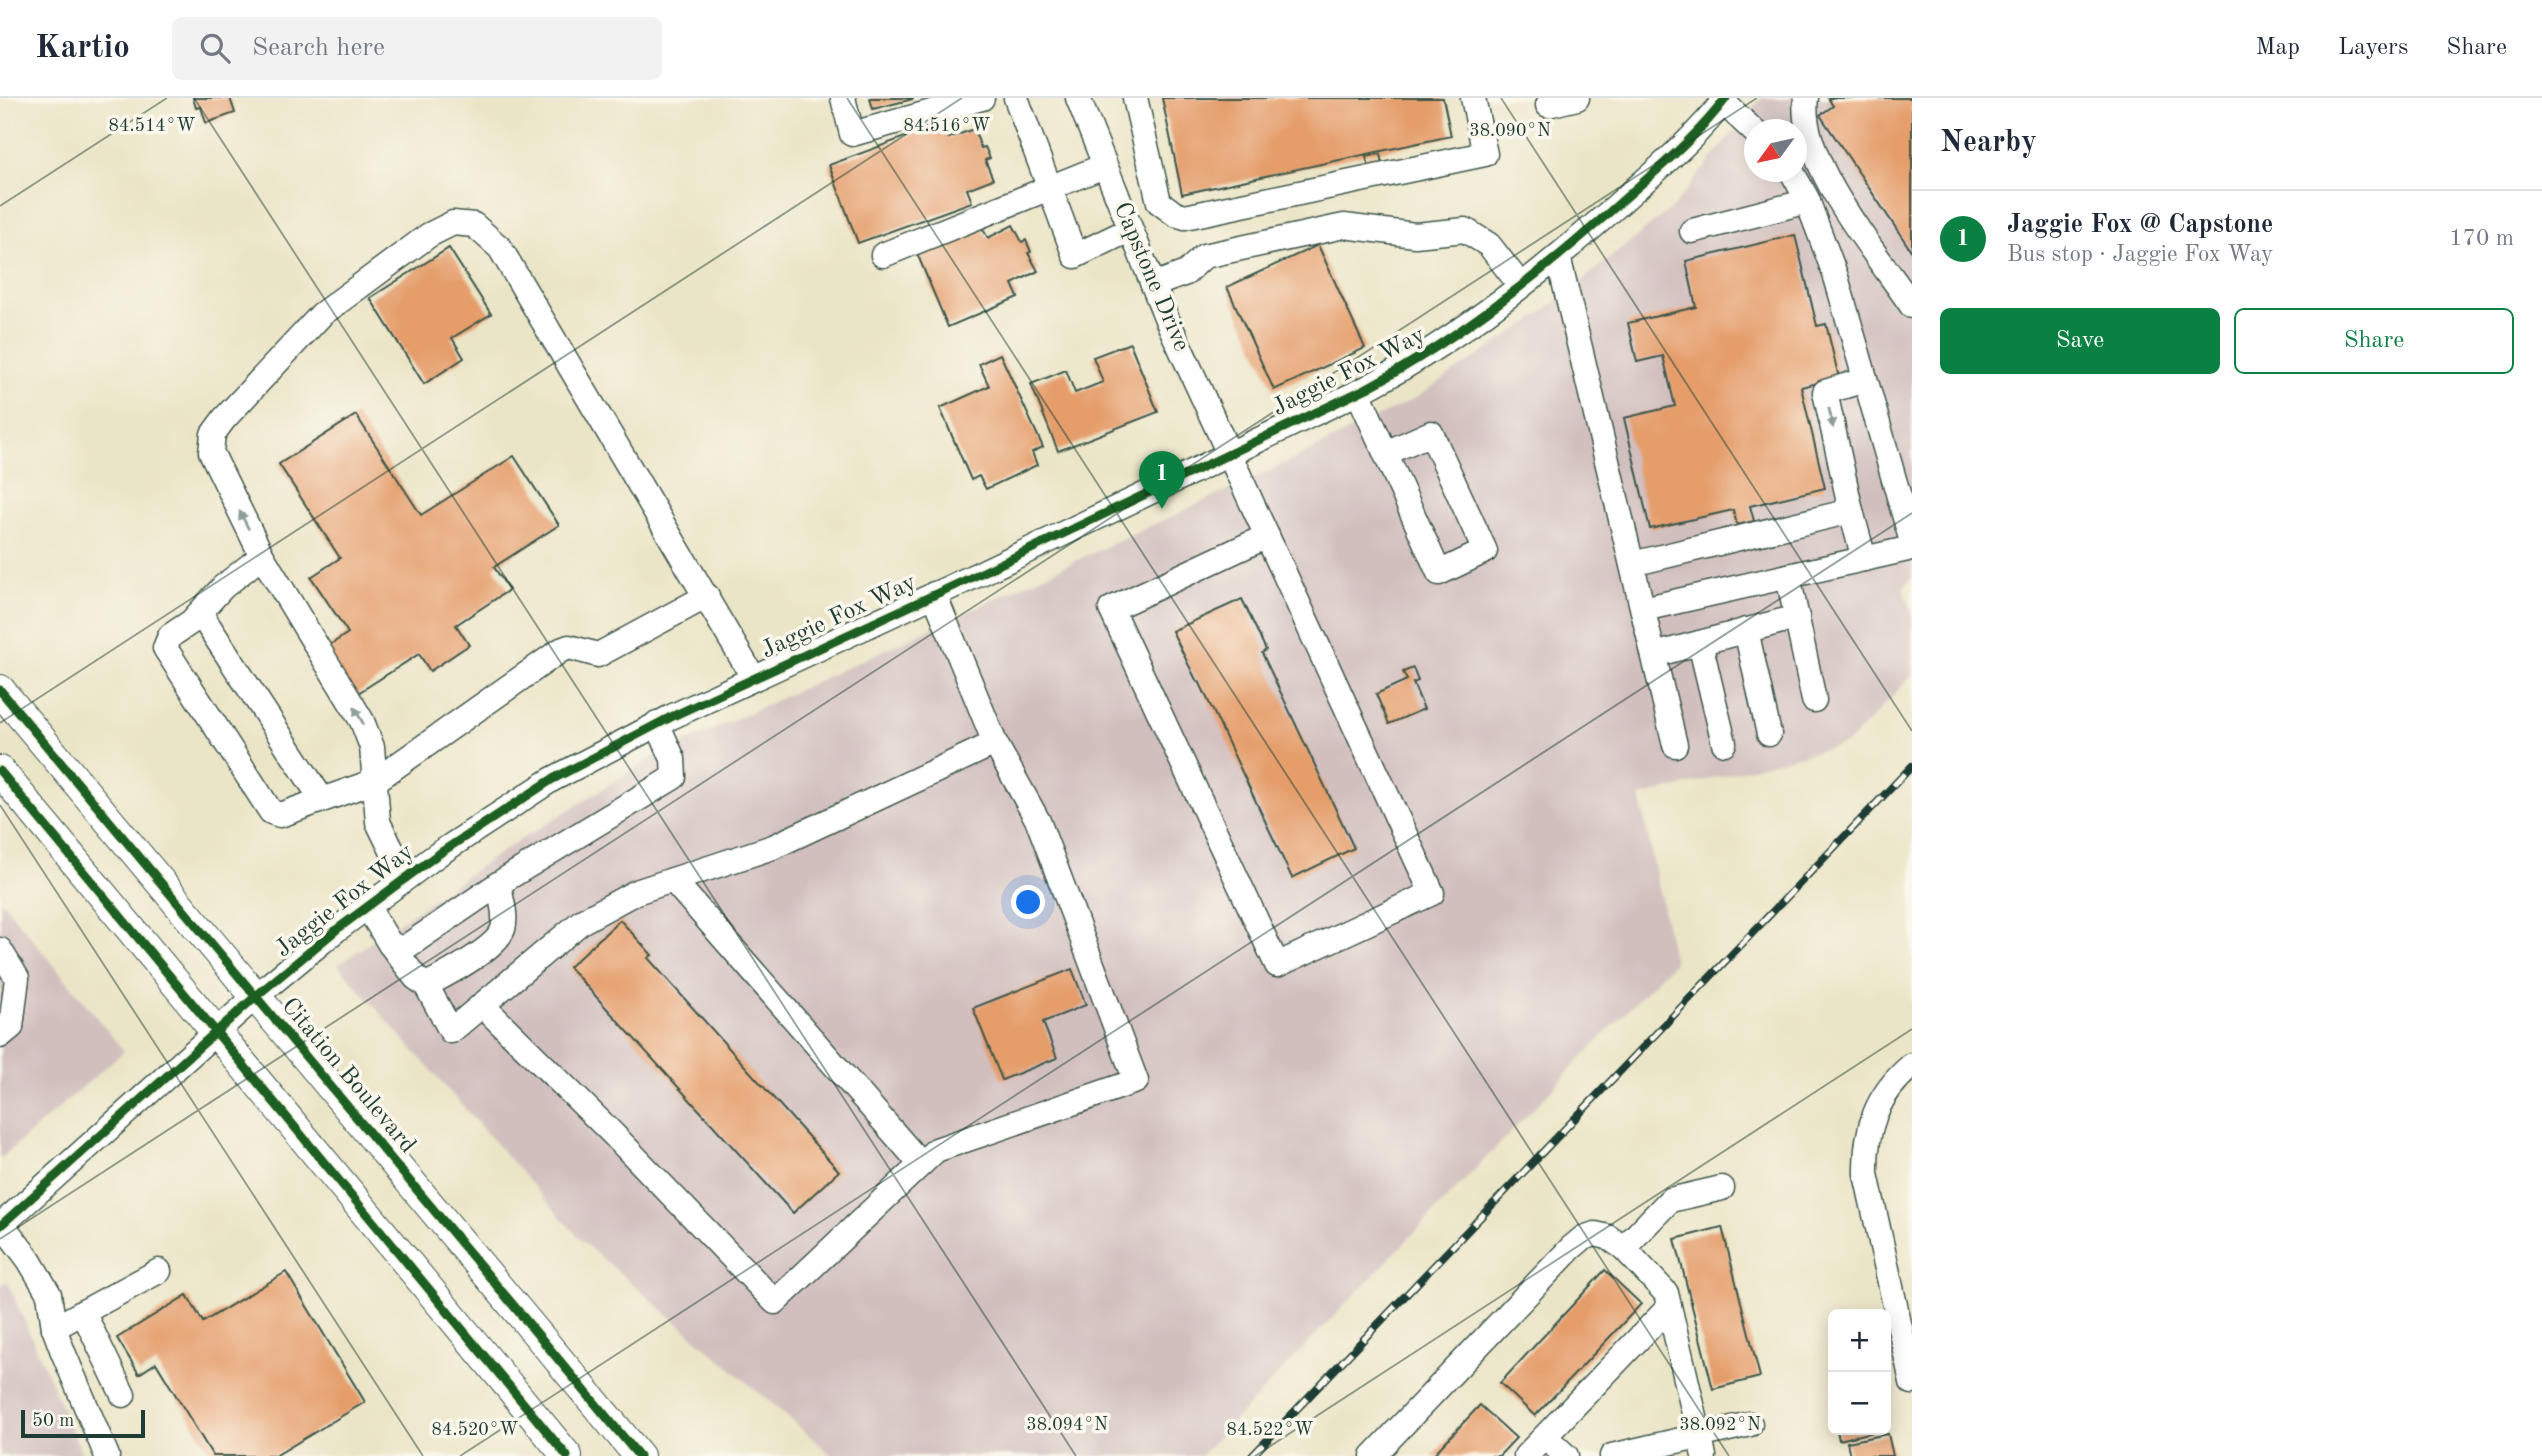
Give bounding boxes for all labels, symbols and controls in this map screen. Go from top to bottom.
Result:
search box [172,17,662,80]
icon: search [196,29,234,67]
text: Kartio [35,32,130,65]
text: Search here [252,35,385,61]
text: Map [2256,36,2300,60]
text: Layers [2338,36,2408,60]
text: Share [2446,36,2507,60]
text: 84.514°W [109,117,195,135]
text: 84.516°W [904,117,990,135]
north arrow [1744,119,1807,182]
text: 38.090°N [1469,122,1551,140]
text: Nearby [1940,128,2037,158]
street label: Capstone Drive [1109,199,1193,355]
text: Jaggie Fox @ Capstone [2007,212,2273,238]
text: 1 [1956,227,1970,250]
text: 170 m [2449,227,2514,250]
text: Bus stop · Jaggie Fox Way [2007,243,2273,266]
button: Save [1940,308,2220,374]
button: Share [2234,308,2514,374]
street label: Jaggie Fox Way [1269,323,1429,421]
one-way arrow [1825,407,1836,429]
pin: 1 [1139,451,1185,509]
one-way arrow [238,510,249,530]
street label: Jaggie Fox Way [758,571,920,663]
one-way arrow [353,706,364,726]
street label: Jaggie Fox Way [271,840,419,962]
your location [1011,885,1045,919]
street label: Citation Boulevard [276,994,420,1158]
map controls [1828,1309,1891,1435]
button: + [1828,1309,1891,1372]
button: − [1828,1372,1891,1435]
scale bar [21,1407,145,1439]
text: 50 m [32,1412,74,1431]
text: 38.094°N [1026,1416,1108,1434]
text: 38.092°N [1679,1416,1761,1434]
text: 84.520°W [432,1421,518,1439]
text: 84.522°W [1227,1421,1313,1439]

